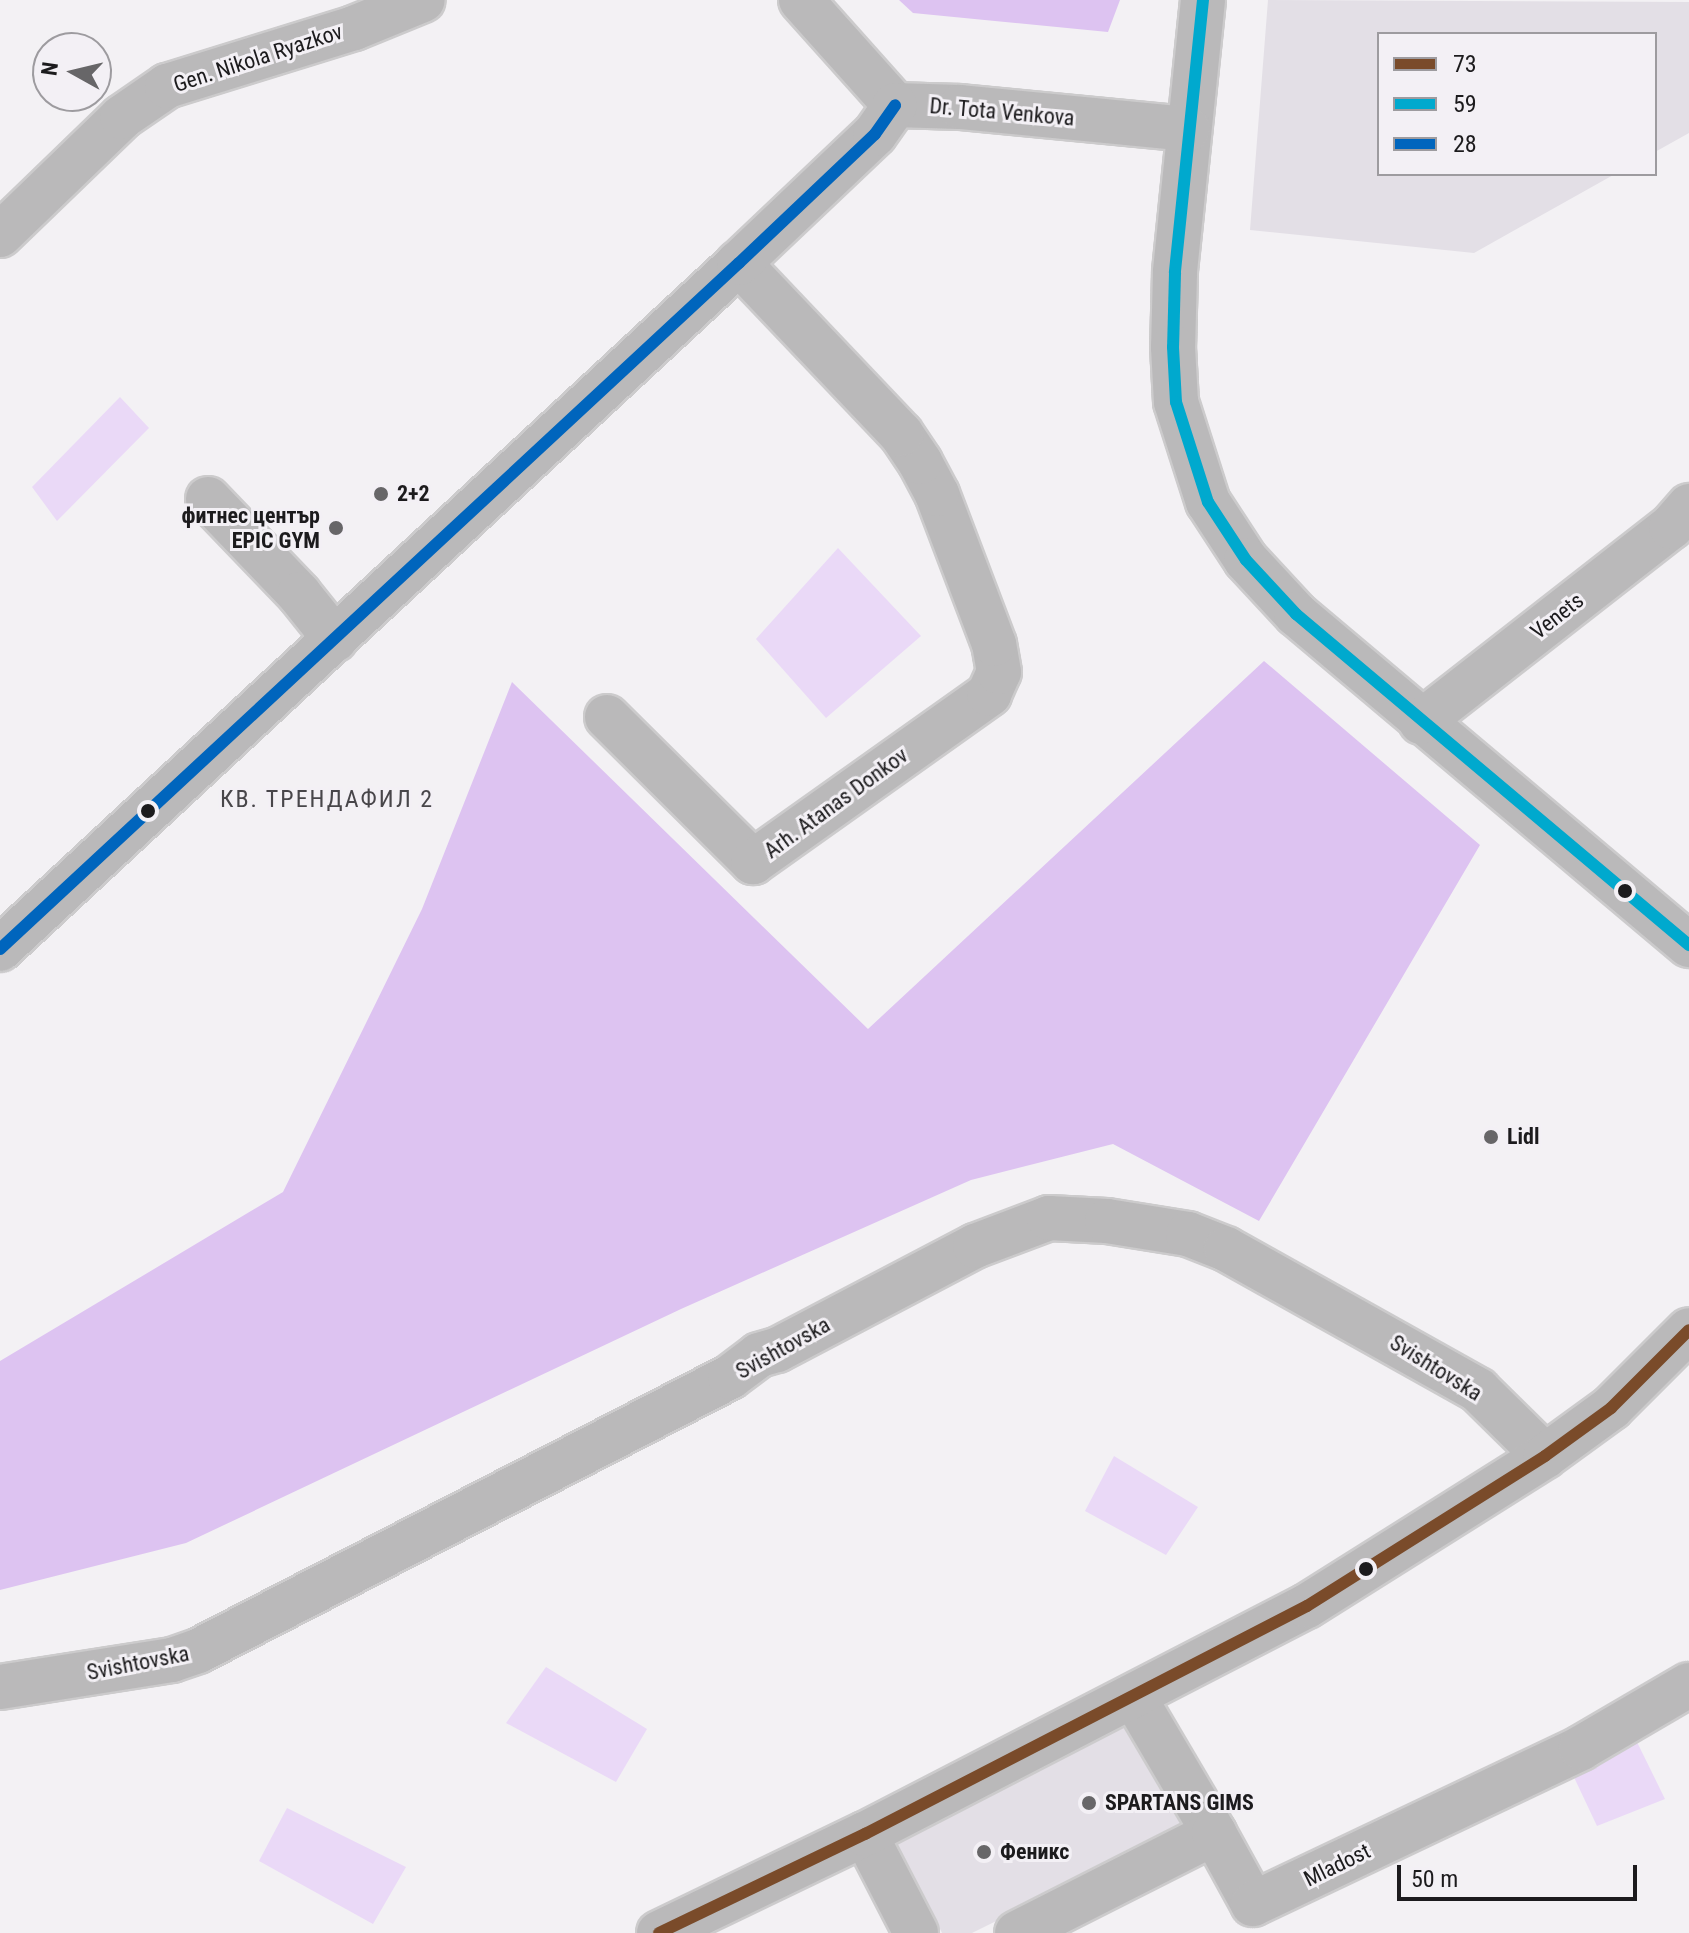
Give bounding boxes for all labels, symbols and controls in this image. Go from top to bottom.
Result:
street label: Gen. Nikola Ryazkov [170,18,346,98]
north arrow [32,32,112,112]
legend [1377,32,1657,176]
text: 73 [1453,50,1477,78]
text: N [36,60,63,77]
text: 59 [1453,90,1477,118]
street label: Dr. Tota Venkova [928,92,1076,132]
text: 28 [1453,130,1477,158]
place label: 2+2 [397,481,430,507]
marker: 2+2 [372,485,390,503]
place label: фитнес център EPIC GYM [181,502,320,554]
marker: фитнес център EPIC GYM [327,519,345,537]
street label: Venets [1525,587,1589,645]
street label: Arh. Atanas Donkov [759,742,913,864]
district label: КВ. ТРЕНДАФИЛ 2 [220,786,434,814]
unlabelled marker [140,803,156,819]
unlabelled marker [1617,883,1633,899]
place label: Lidl [1507,1124,1540,1150]
marker: Lidl [1482,1128,1500,1146]
street label: Svishtovska [731,1311,835,1385]
street label: Svishtovska [1385,1329,1487,1407]
unlabelled marker [1358,1561,1374,1577]
street label: Svishtovska [85,1640,191,1686]
place label: SPARTANS GIMS [1105,1790,1254,1816]
marker: SPARTANS GIMS [1080,1794,1098,1812]
street label: Mladost [1299,1838,1375,1892]
place label: Феникс [1000,1839,1069,1865]
marker: Феникс [975,1843,993,1861]
scale bar [1401,1849,1641,1899]
text: 50 m [1411,1865,1458,1893]

